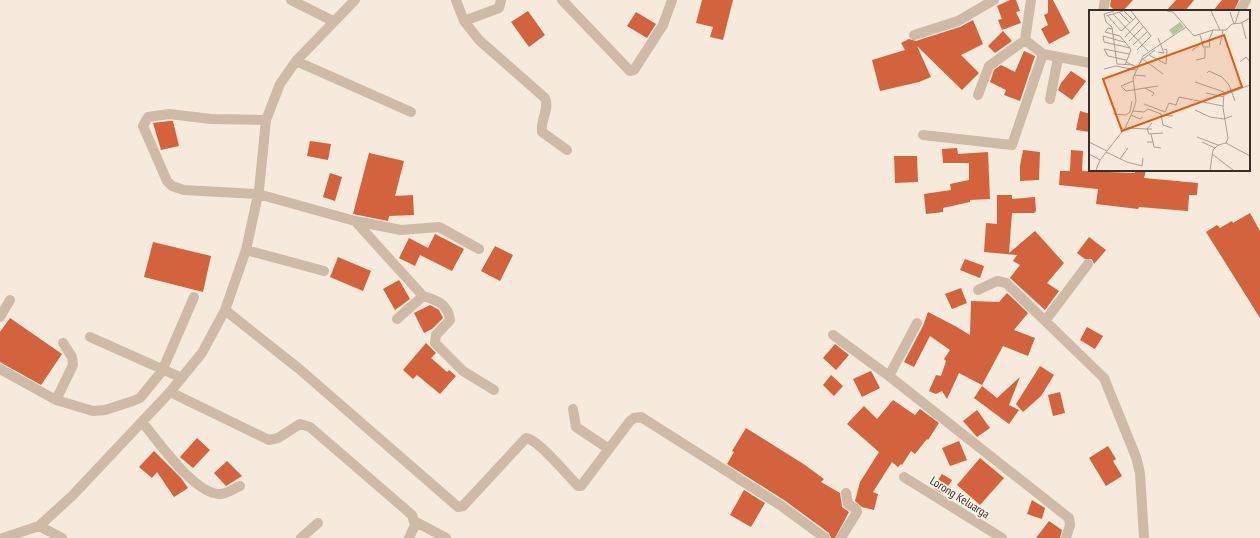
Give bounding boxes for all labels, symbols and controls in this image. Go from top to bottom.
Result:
inset map [1089,10,1250,171]
street label: Lorong Keluarga [927,473,993,521]

